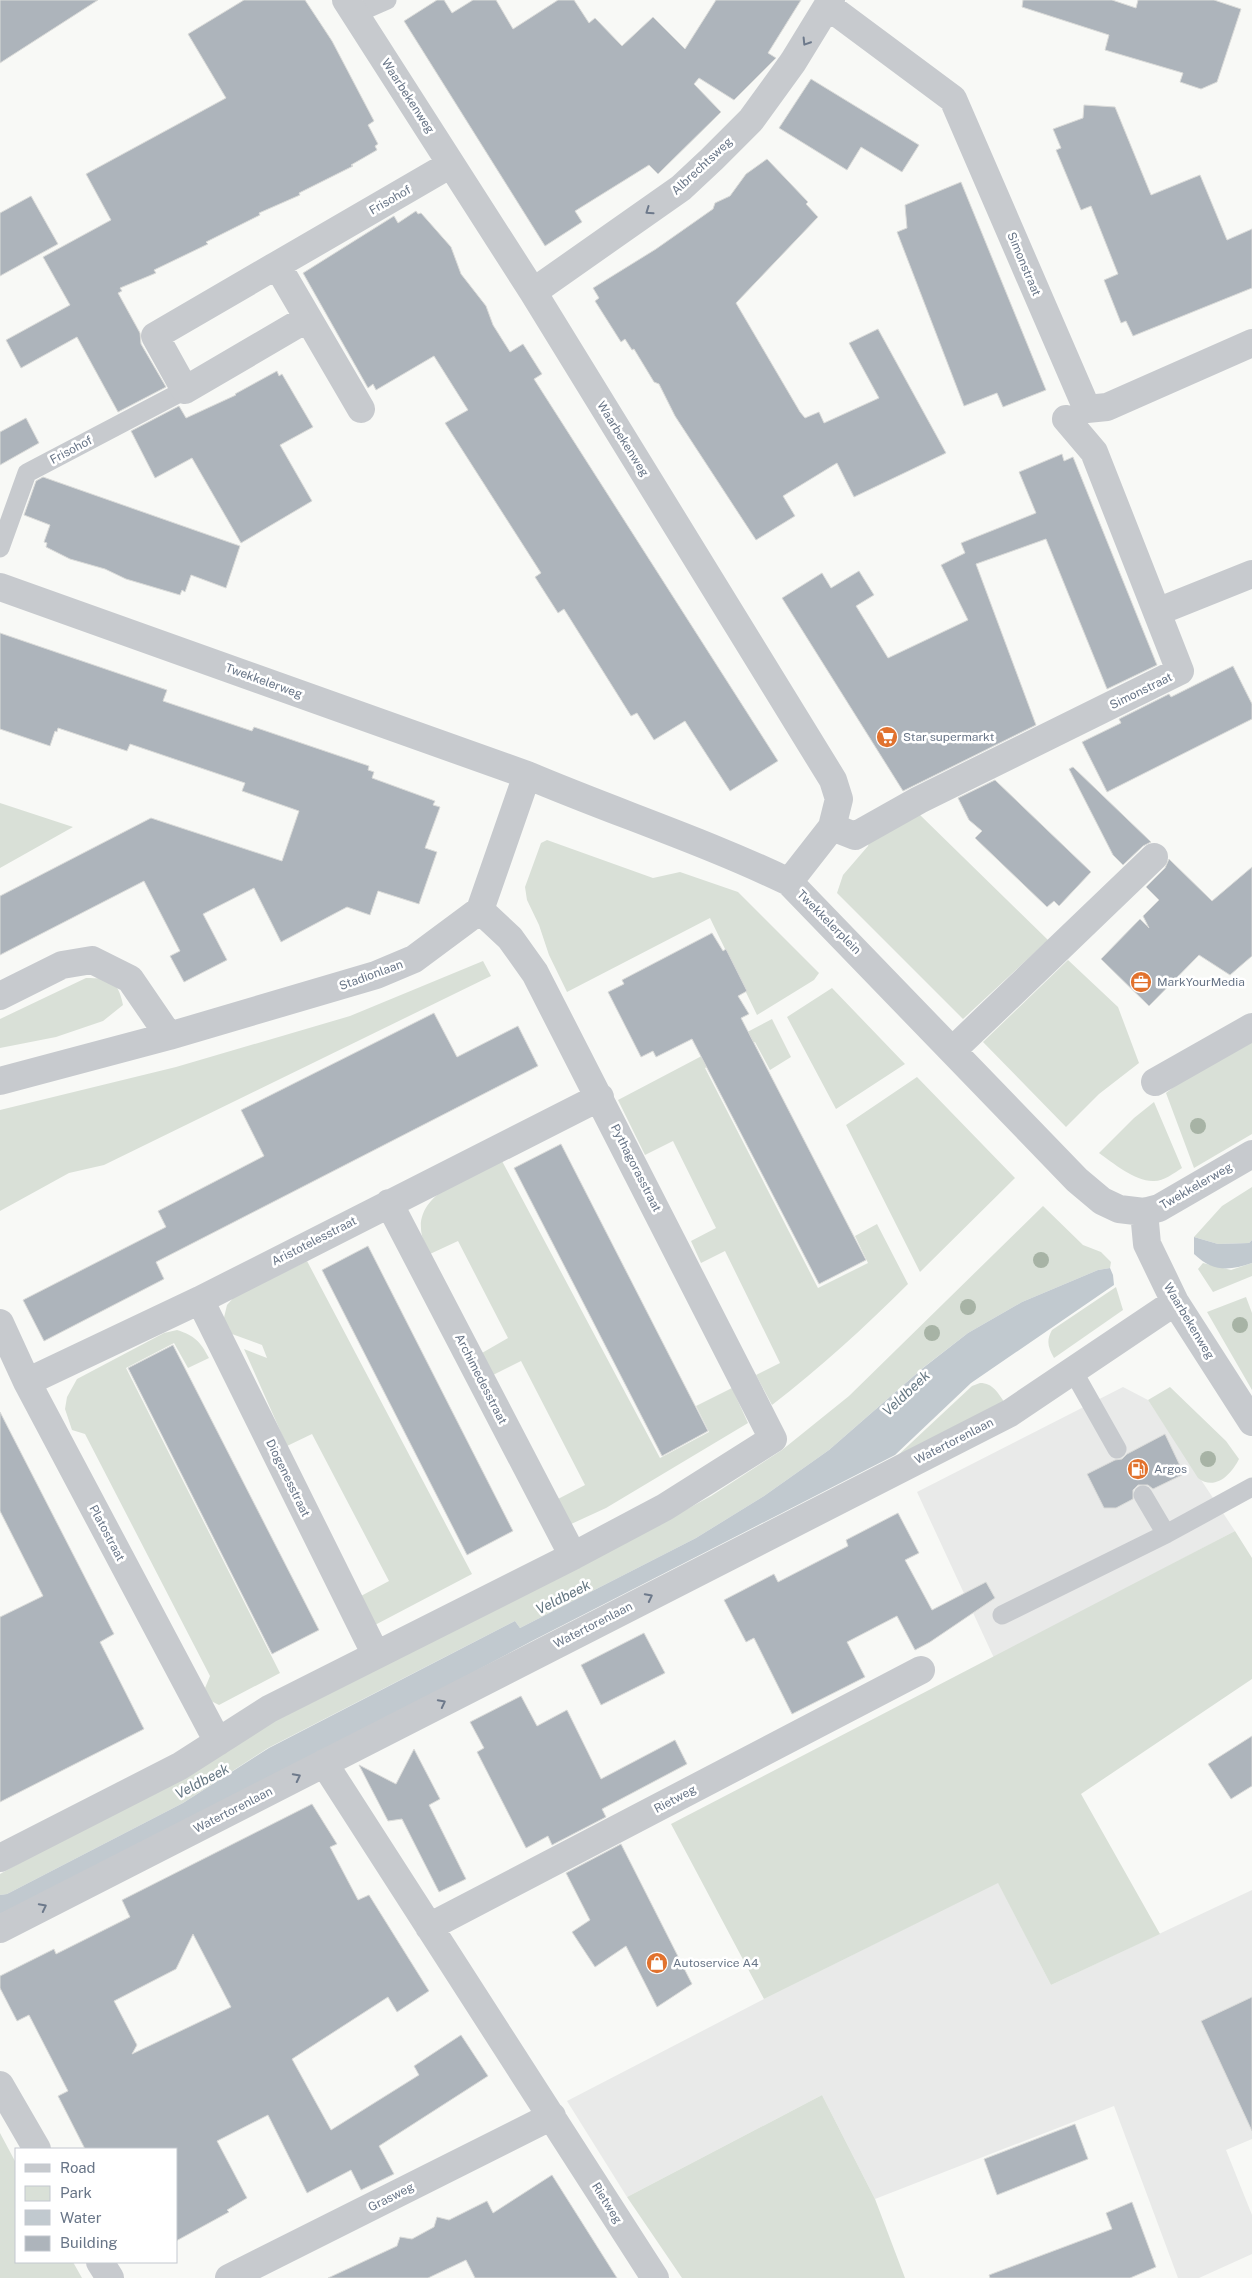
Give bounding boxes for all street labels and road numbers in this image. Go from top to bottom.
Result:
street label: Waarbekenweg [379,56,437,136]
street label: Albrechtsweg [669,134,735,198]
street label: Frisohof [367,182,414,218]
street label: Simonstraat [1004,230,1044,298]
street label: Waarbekenweg [594,399,652,479]
street label: Frisohof [47,433,95,467]
street label: Twekkelerweg [224,661,304,701]
street label: Simonstraat [1107,670,1175,712]
street label: Twekkelerplein [794,887,864,957]
street label: Stadionlaan [337,957,405,993]
street label: Pythagorasstraat [608,1122,664,1214]
street label: Twekkelerweg [1157,1160,1235,1212]
street label: Aristotelesstraat [269,1213,359,1268]
street label: Waarbekenweg [1161,1280,1217,1362]
street label: Archimedesstraat [452,1332,510,1427]
street label: Watertorenlaan [912,1415,996,1467]
street label: Diogenesstraat [263,1437,313,1519]
street label: Platostraat [86,1503,128,1564]
street label: Watertorenlaan [551,1599,635,1651]
street label: Rietweg [652,1782,698,1816]
street label: Watertorenlaan [191,1784,275,1836]
street label: Grasweg [366,2180,416,2214]
street label: Rietweg [589,2180,625,2226]

